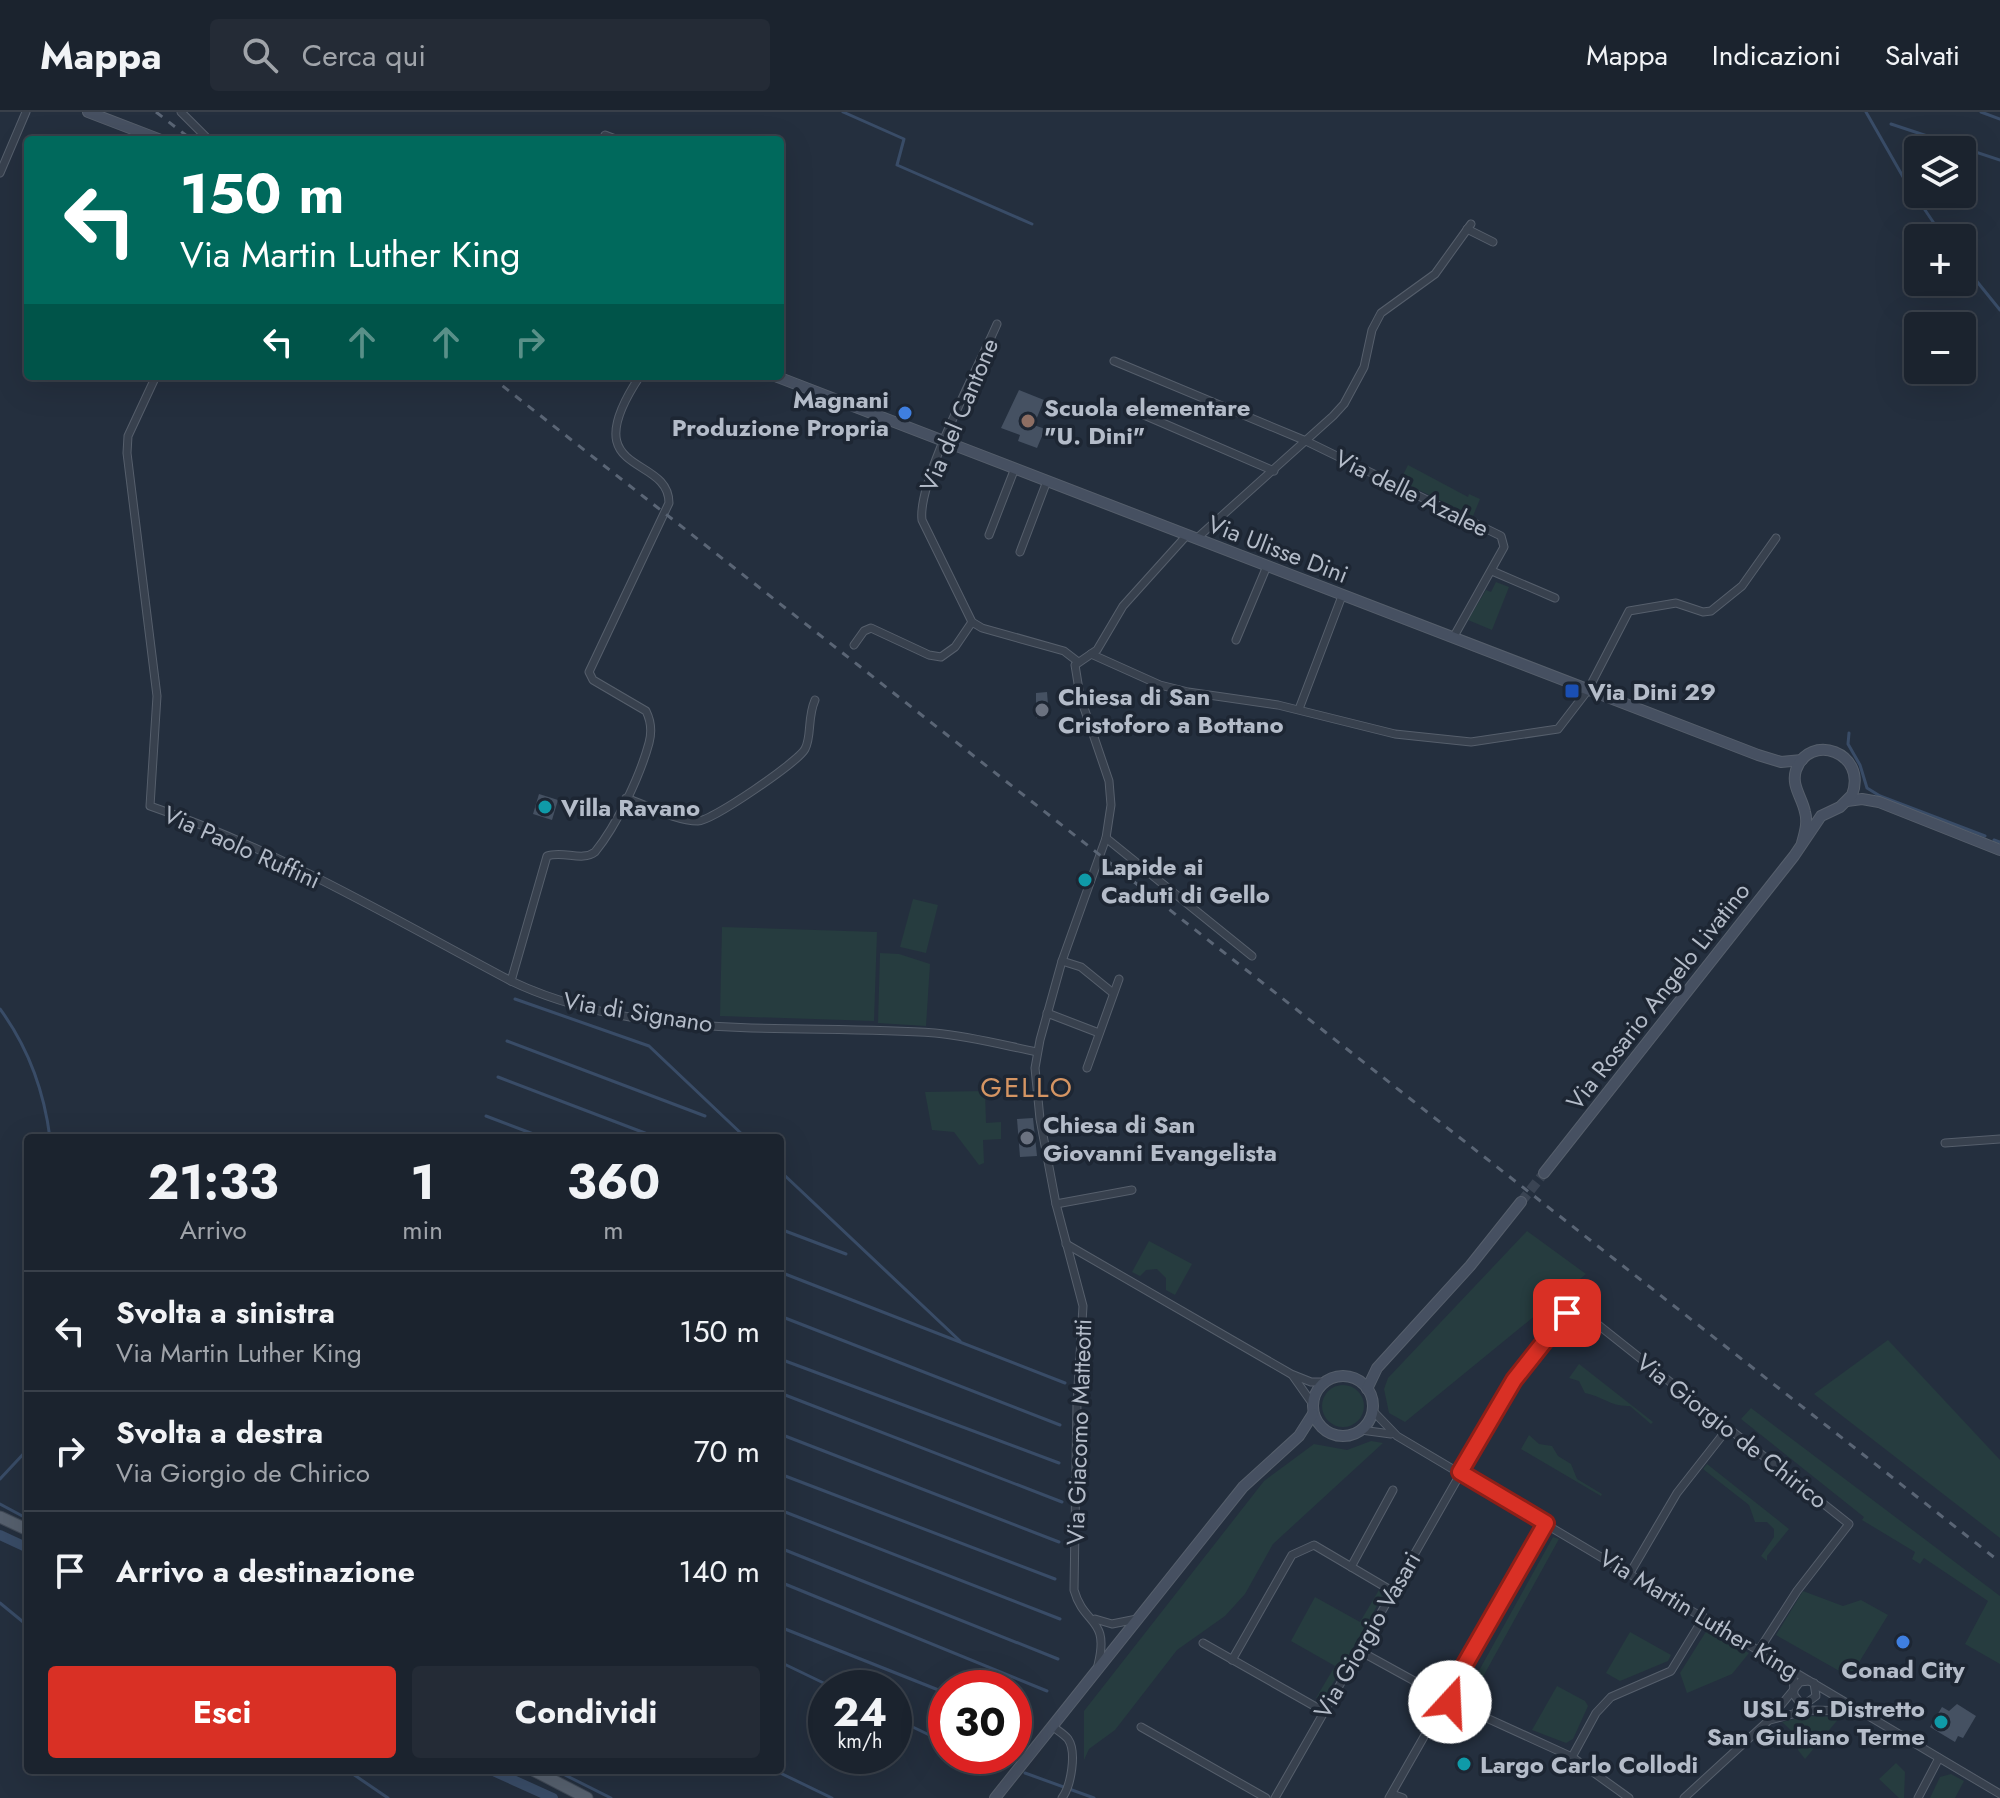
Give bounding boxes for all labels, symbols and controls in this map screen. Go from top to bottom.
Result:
search box [210,19,770,91]
text: Mappa [40,28,162,83]
icon: search [238,33,282,77]
text: Cerca qui [302,34,426,77]
text: Mappa [1586,35,1668,76]
text: Indicazioni [1712,35,1841,76]
text: Salvati [1885,35,1960,76]
map controls [1904,136,1976,384]
button: layers [1904,136,1976,208]
text: 150 m [180,153,344,234]
icon: left [48,168,152,272]
button: + [1904,224,1976,296]
text: Via Martin Luther King [180,228,521,280]
button: − [1904,312,1976,384]
icon: left [256,320,300,364]
icon: ahead [340,320,384,364]
icon: ahead [424,320,468,364]
icon: right [508,320,552,364]
street label: Via del Cantone [911,333,1007,497]
place label: Magnani Produzione Propria [672,382,889,445]
place label: Scuola elementare "U. Dini" [1044,390,1250,453]
marker: Magnani Produzione Propria [896,404,914,422]
marker: Scuola elementare "U. Dini" [1019,412,1037,430]
street label: Via delle Azalee [1329,441,1495,545]
street label: Via Ulisse Dini [1203,506,1353,592]
place label: Via Dini 29 [1587,674,1716,709]
place label: Chiesa di San Cristoforo a Bottano [1058,679,1284,742]
marker: Via Dini 29 [1563,682,1581,700]
marker: Chiesa di San Cristoforo a Bottano [1033,701,1051,719]
place label: Villa Ravano [560,790,700,825]
street label: Via Paolo Ruffini [158,797,326,897]
marker: Villa Ravano [536,798,554,816]
place label: Lapide ai Caduti di Gello [1101,849,1270,912]
marker: Lapide ai Caduti di Gello [1076,871,1094,889]
street label: Via Rosario Angelo Livatino [1558,875,1758,1117]
street label: Via di Signano [561,983,715,1041]
district label: GELLO [980,1067,1074,1108]
place label: Chiesa di San Giovanni Evangelista [1043,1107,1277,1170]
marker: Chiesa di San Giovanni Evangelista [1018,1129,1036,1147]
text: 21:33 [148,1148,279,1217]
text: 1 [410,1148,435,1217]
text: 360 [567,1148,660,1217]
text: Arrivo [180,1211,247,1249]
text: min [402,1211,443,1249]
text: m [603,1211,624,1249]
pin [1533,1279,1601,1347]
text: Svolta a sinistra [116,1291,335,1334]
icon: arrive [1545,1291,1589,1335]
icon: left [48,1309,92,1353]
text: 150 m [679,1310,760,1353]
street label: Via Giacomo Matteotti [1058,1318,1100,1546]
text: Via Martin Luther King [116,1334,362,1372]
street label: Via Giorgio de Chirico [1629,1345,1835,1517]
text: Svolta a destra [116,1411,323,1454]
icon: right [48,1429,92,1473]
text: 70 m [694,1430,760,1473]
text: Via Giorgio de Chirico [116,1454,370,1492]
street label: Via Martin Luther King [1593,1541,1805,1687]
street label: Via Giorgio Vasari [1305,1545,1429,1725]
icon: arrive [48,1549,92,1593]
text: Arrivo a destinazione [116,1550,415,1593]
text: 140 m [679,1550,760,1593]
marker: Conad City [1894,1633,1912,1651]
place label: Conad City [1841,1652,1965,1687]
position arrow [1408,1660,1492,1744]
button: Esci [48,1666,396,1758]
button: Condividi [412,1666,760,1758]
speed limit sign: 30 [928,1670,1032,1774]
text: 24 [833,1683,887,1741]
place label: USL 5 - Distretto San Giuliano Terme [1707,1691,1925,1754]
marker: USL 5 - Distretto San Giuliano Terme [1932,1713,1950,1731]
text: km/h [837,1727,883,1756]
place label: Largo Carlo Collodi [1480,1747,1698,1782]
marker: Largo Carlo Collodi [1455,1755,1473,1773]

